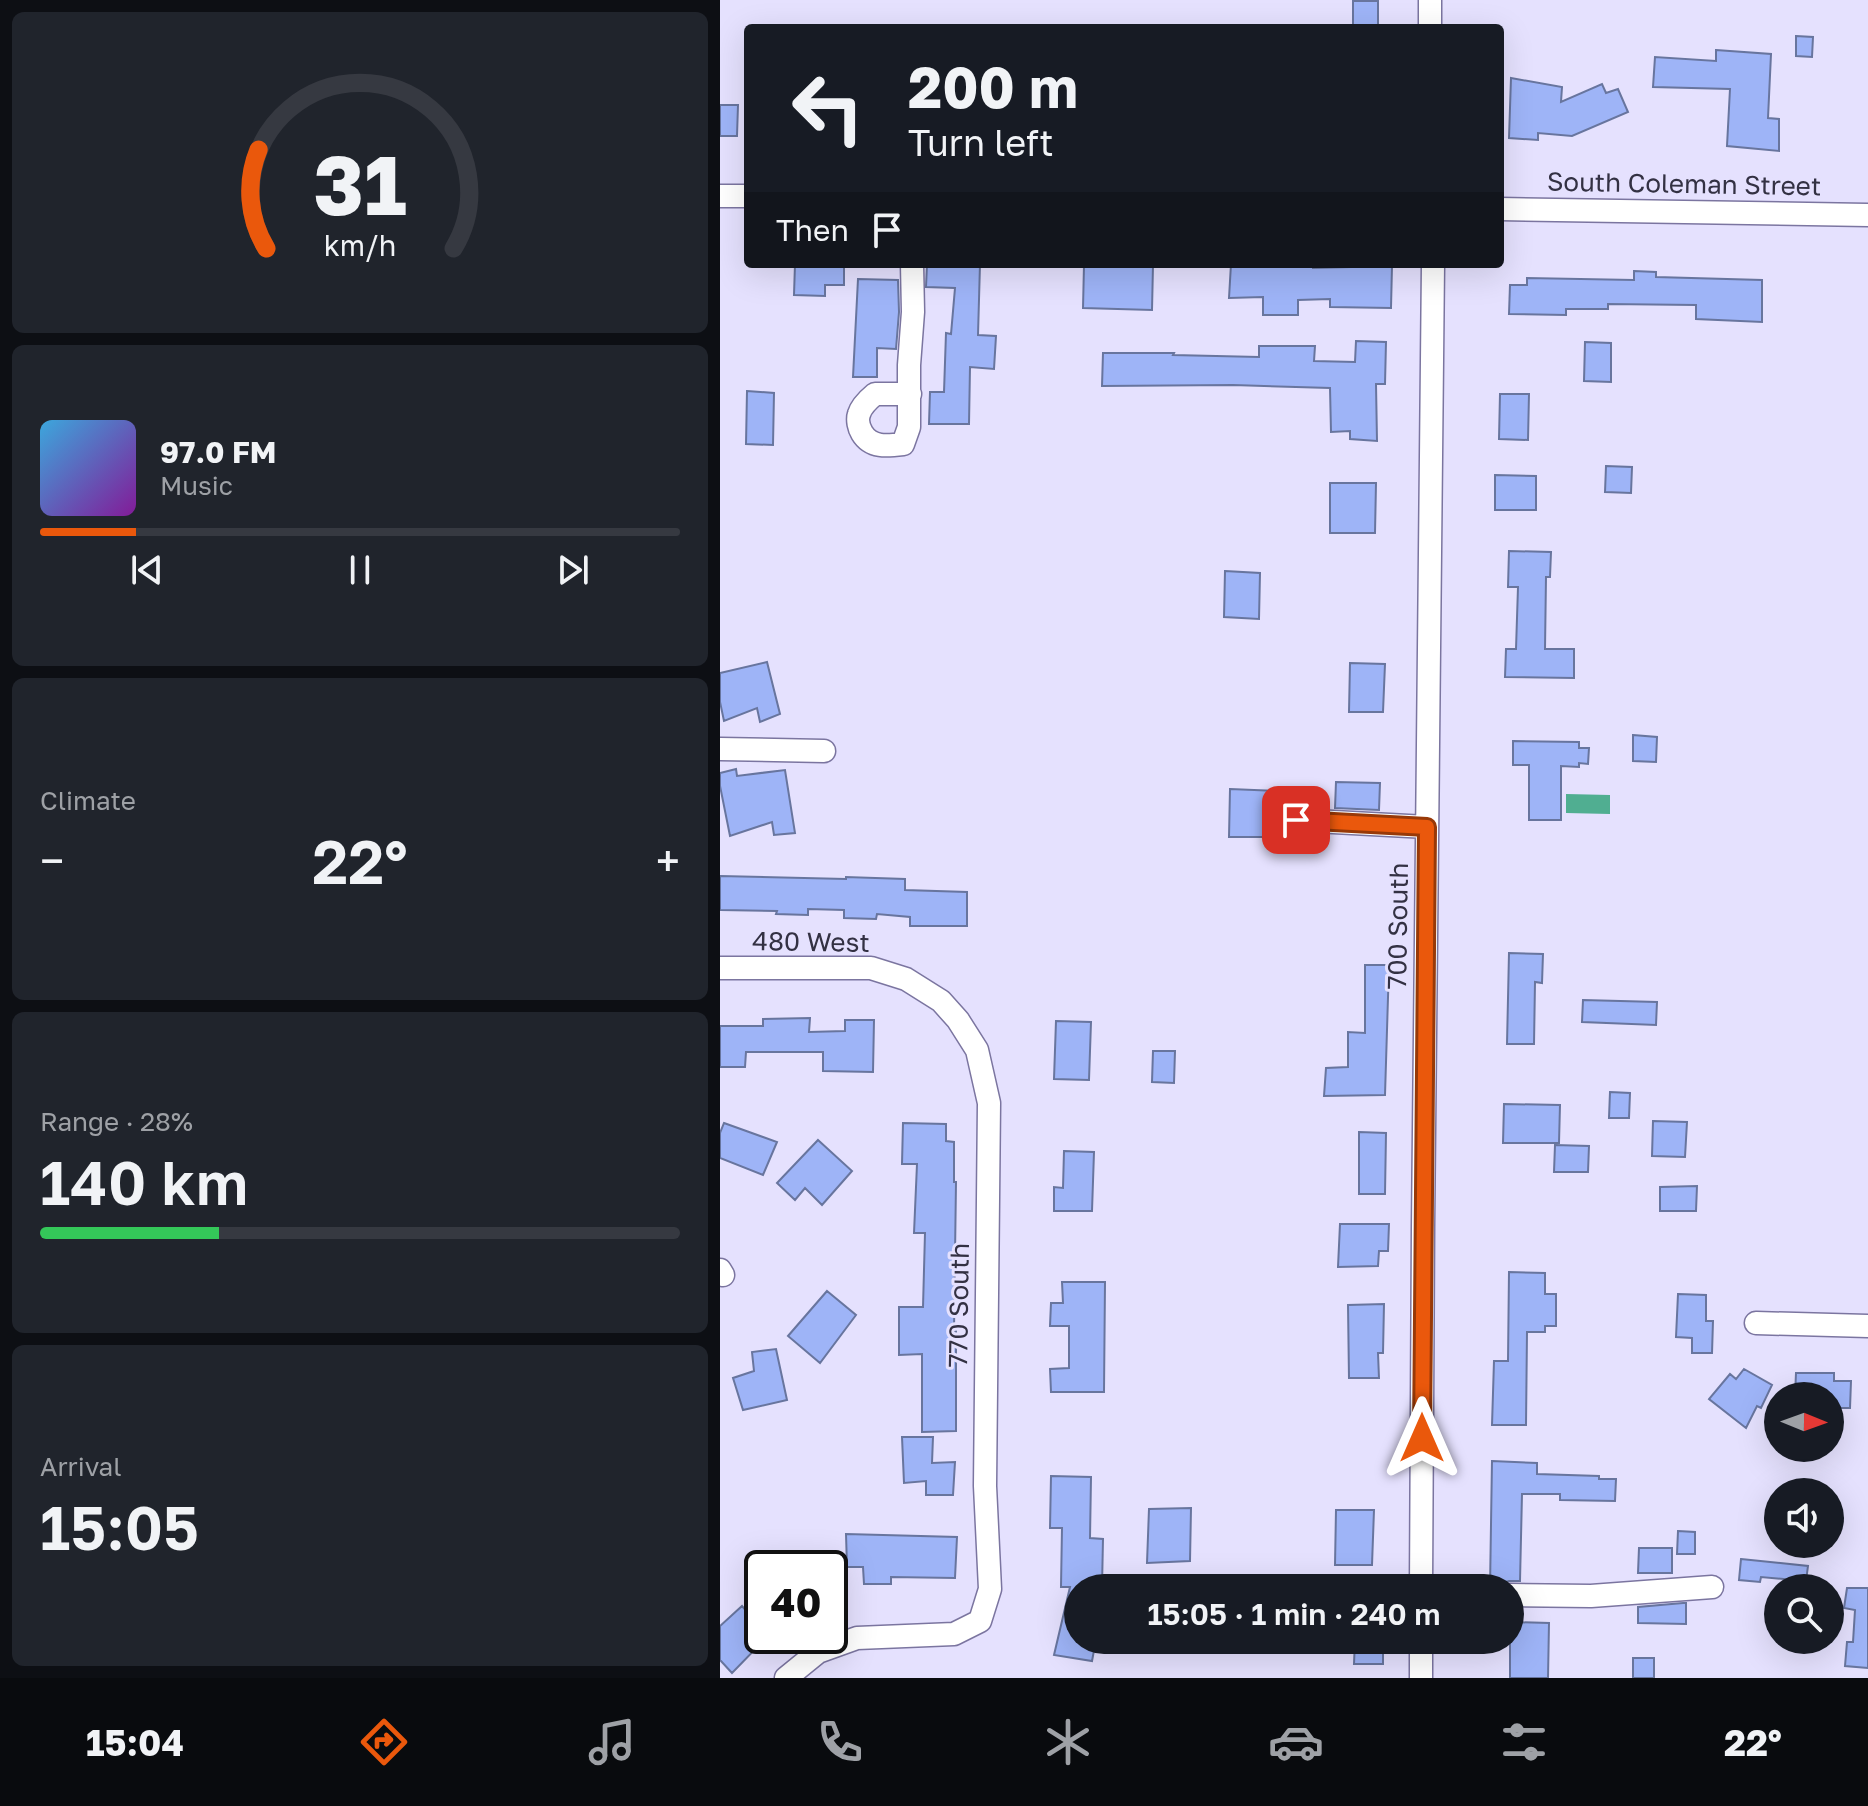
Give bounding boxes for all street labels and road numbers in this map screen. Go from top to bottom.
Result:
street label: South Coleman Street [1547,166,1821,201]
street label: 700 South [1381,862,1414,990]
street label: 480 West [752,925,870,958]
street label: 770 South [942,1242,975,1368]

